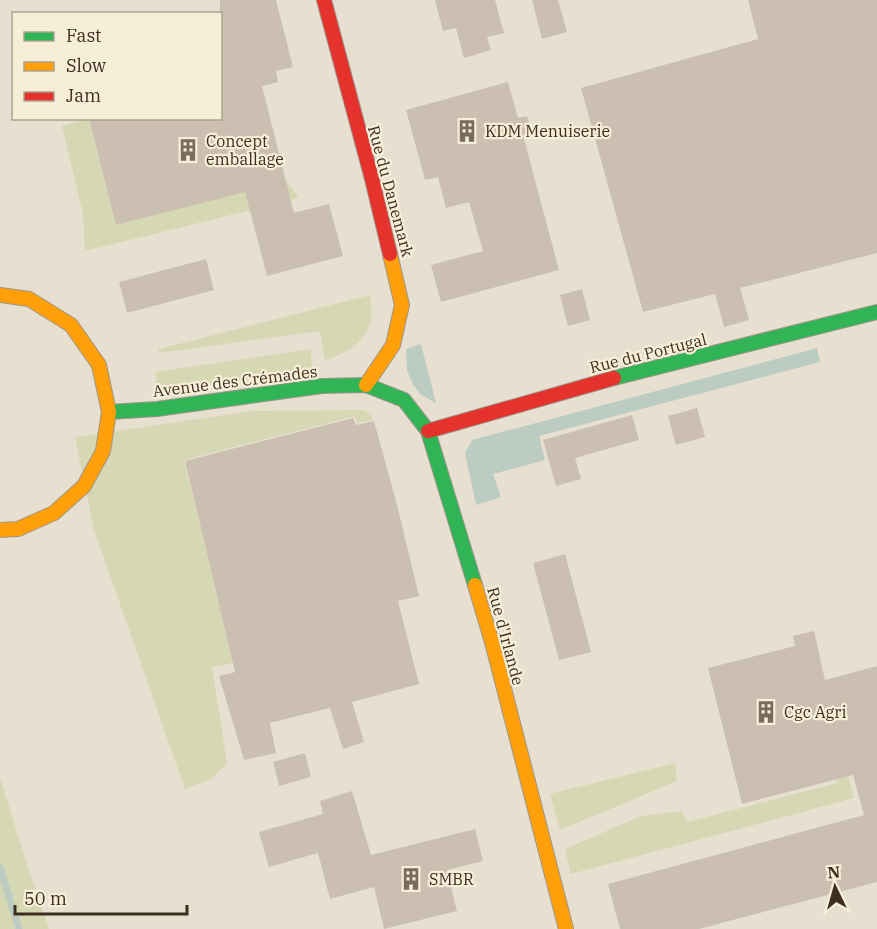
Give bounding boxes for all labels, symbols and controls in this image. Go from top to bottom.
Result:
legend [12,12,222,120]
text: Fast [66,24,101,47]
text: Slow [66,54,106,77]
text: Jam [66,84,101,107]
building icon: KDM Menuiserie [454,118,480,144]
place label: KDM Menuiserie [485,121,610,141]
street label: Rue du Danemark [364,123,418,260]
place label: Concept emballage [206,131,284,169]
building icon: Concept emballage [175,137,201,163]
street label: Rue du Portugal [587,329,709,377]
street label: Avenue des Crémades [152,361,318,401]
street label: Rue d'Irlande [483,585,529,687]
building icon: Cgc Agri [753,699,779,725]
place label: Cgc Agri [784,702,846,722]
north arrow [805,857,865,917]
text: N [827,862,841,883]
building icon: SMBR [398,866,424,892]
place label: SMBR [429,869,474,889]
scale bar [15,878,188,916]
text: 50 m [24,887,67,910]

